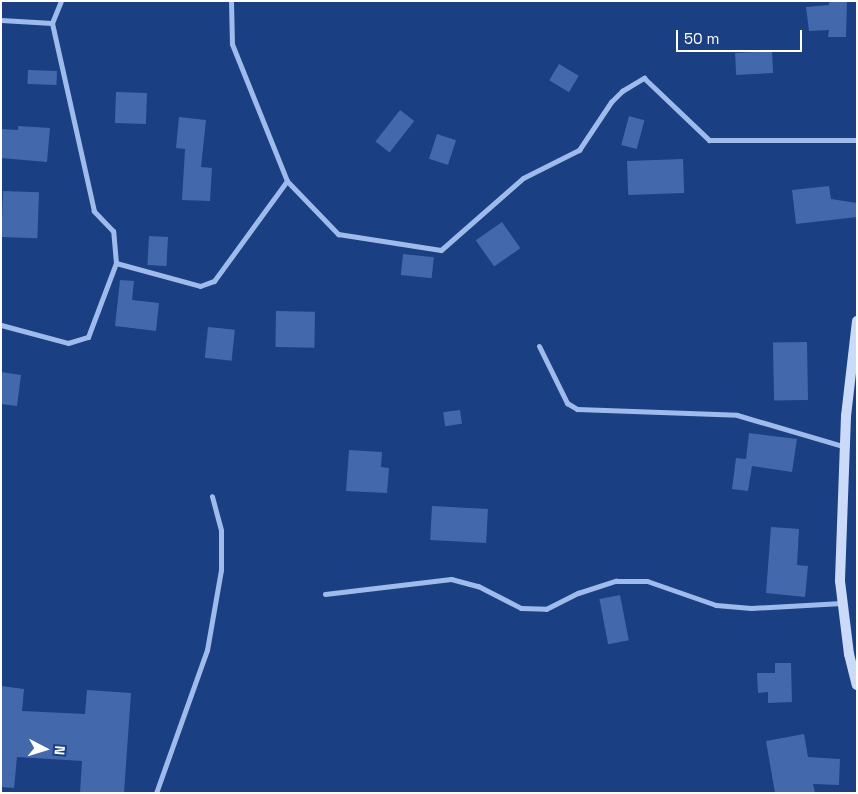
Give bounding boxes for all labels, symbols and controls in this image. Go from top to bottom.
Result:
scale bar [678,20,804,52]
text: 50 m [684,29,719,48]
north arrow [20,724,70,774]
text: N [51,745,69,756]

